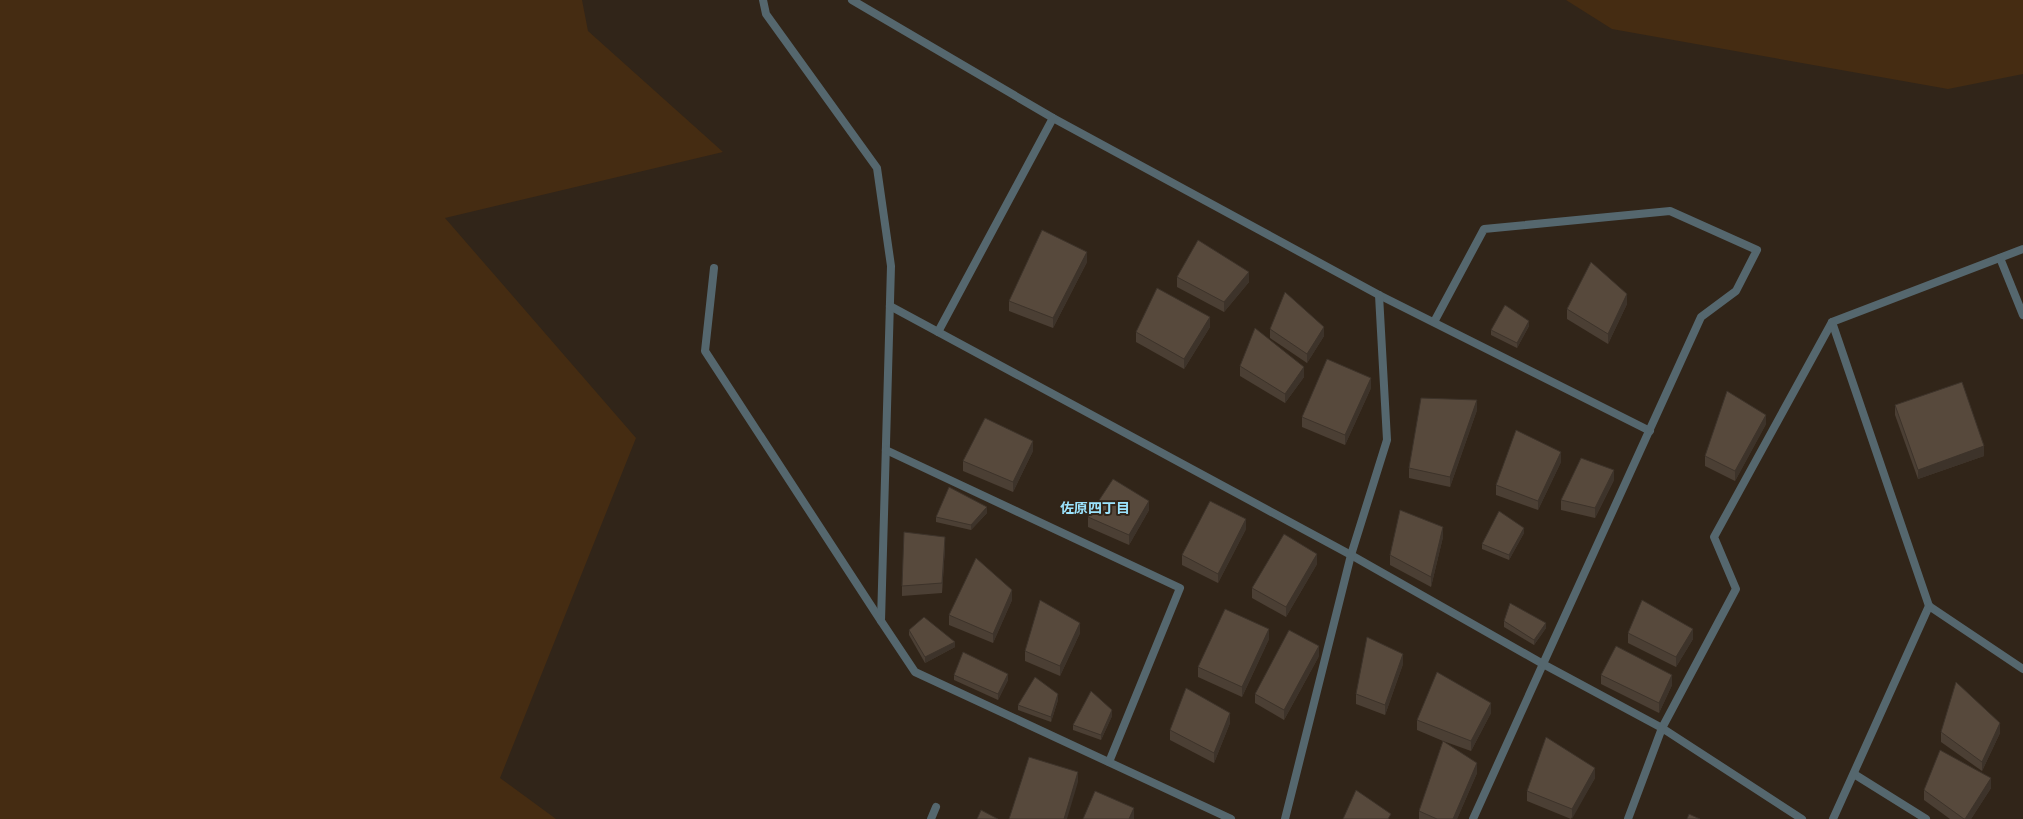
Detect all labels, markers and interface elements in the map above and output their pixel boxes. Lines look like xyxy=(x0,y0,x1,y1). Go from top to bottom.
district label: 佐原四丁目 xyxy=(1060,499,1130,517)

